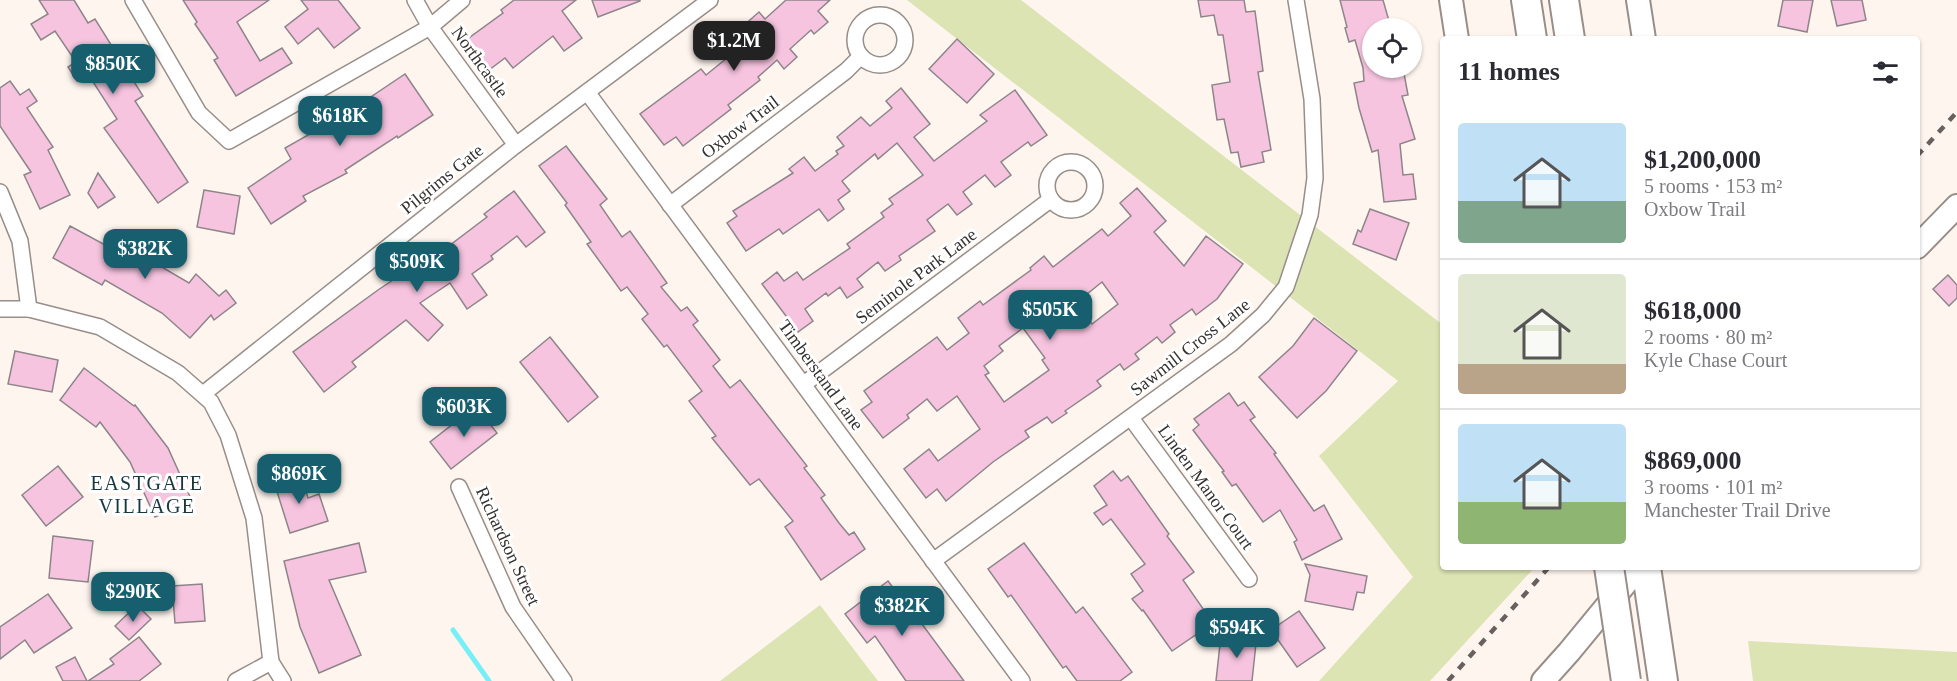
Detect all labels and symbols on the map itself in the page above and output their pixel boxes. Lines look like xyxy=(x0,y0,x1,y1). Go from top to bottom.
pin: $1.2M xyxy=(692,21,776,72)
street label: Northcastle xyxy=(448,23,512,101)
pin: $850K xyxy=(71,44,155,95)
street label: Oxbow Trail xyxy=(697,91,783,163)
pin: $618K xyxy=(298,96,382,147)
street label: Pilgrims Gate xyxy=(397,140,487,218)
street label: Seminole Park Lane xyxy=(852,224,980,328)
pin: $382K xyxy=(103,229,187,280)
pin: $509K xyxy=(375,242,459,293)
pin: $505K xyxy=(1008,290,1092,341)
street label: Sawmill Cross Lane xyxy=(1126,294,1254,400)
street label: Timberstand Lane xyxy=(774,316,868,434)
pin: $603K xyxy=(422,387,506,438)
street label: Linden Manor Court xyxy=(1154,421,1258,553)
pin: $869K xyxy=(257,454,341,505)
district label: EASTGATE VILLAGE xyxy=(90,472,204,517)
street label: Richardson Street xyxy=(472,484,544,608)
pin: $290K xyxy=(91,572,175,623)
pin: $382K xyxy=(860,586,944,637)
pin: $594K xyxy=(1195,608,1279,659)

